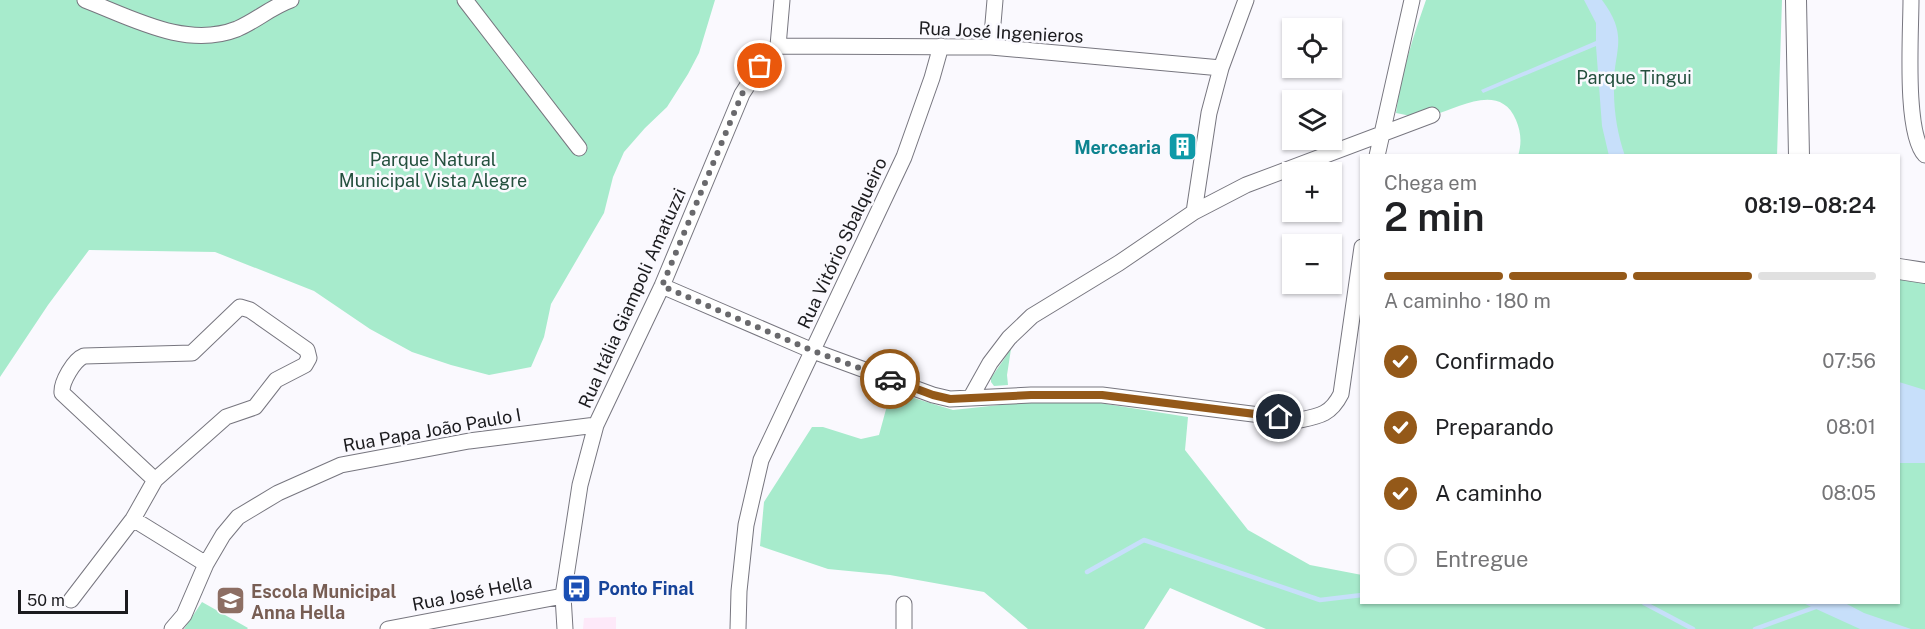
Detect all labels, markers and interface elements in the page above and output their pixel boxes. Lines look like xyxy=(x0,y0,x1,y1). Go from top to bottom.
street label: Rua José Ingenieros xyxy=(918,17,1084,47)
map controls xyxy=(1282,18,1342,294)
button: locate xyxy=(1282,18,1342,78)
pin xyxy=(734,40,785,91)
icon: bag xyxy=(743,49,776,82)
park label: Parque Tingui xyxy=(1576,67,1692,88)
button: layers xyxy=(1282,90,1342,150)
building icon: Mercearia xyxy=(1166,131,1198,163)
place label: Mercearia xyxy=(1074,137,1161,158)
park label: Parque Natural Municipal Vista Alegre xyxy=(339,149,527,191)
street label: Rua Vitório Sbalqueiro xyxy=(793,154,891,332)
button: + xyxy=(1282,162,1342,222)
text: Chega em xyxy=(1384,171,1477,195)
street label: Rua Itália Giampoli Amatuzzi xyxy=(574,185,690,411)
text: 08:19–08:24 xyxy=(1744,192,1876,218)
text: 2 min xyxy=(1384,194,1485,240)
button: − xyxy=(1282,234,1342,294)
text: A caminho · 180 m xyxy=(1384,289,1551,313)
icon: check xyxy=(1384,345,1417,378)
text: Confirmado xyxy=(1435,348,1554,374)
courier xyxy=(860,349,920,409)
text: 07:56 xyxy=(1822,349,1876,373)
icon: car xyxy=(874,363,907,396)
pin xyxy=(1253,391,1304,442)
icon: home xyxy=(1262,400,1295,433)
street label: Rua Papa João Paulo I xyxy=(341,404,523,456)
icon: check xyxy=(1384,411,1417,444)
text: Preparando xyxy=(1435,414,1554,440)
text: 08:01 xyxy=(1826,415,1876,439)
icon: check xyxy=(1384,477,1417,510)
text: A caminho xyxy=(1435,480,1542,506)
text: 08:05 xyxy=(1821,481,1876,505)
text: Entregue xyxy=(1435,546,1529,572)
street label: Rua José Hella xyxy=(410,571,534,615)
bus stop icon: Ponto Final xyxy=(561,572,593,604)
place label: Ponto Final xyxy=(598,578,694,599)
place label: Escola Municipal Anna Hella xyxy=(251,581,397,623)
school or university icon: Escola Municipal Anna Hella xyxy=(214,585,246,617)
scale bar xyxy=(18,587,128,614)
text: 50 m xyxy=(27,591,65,610)

